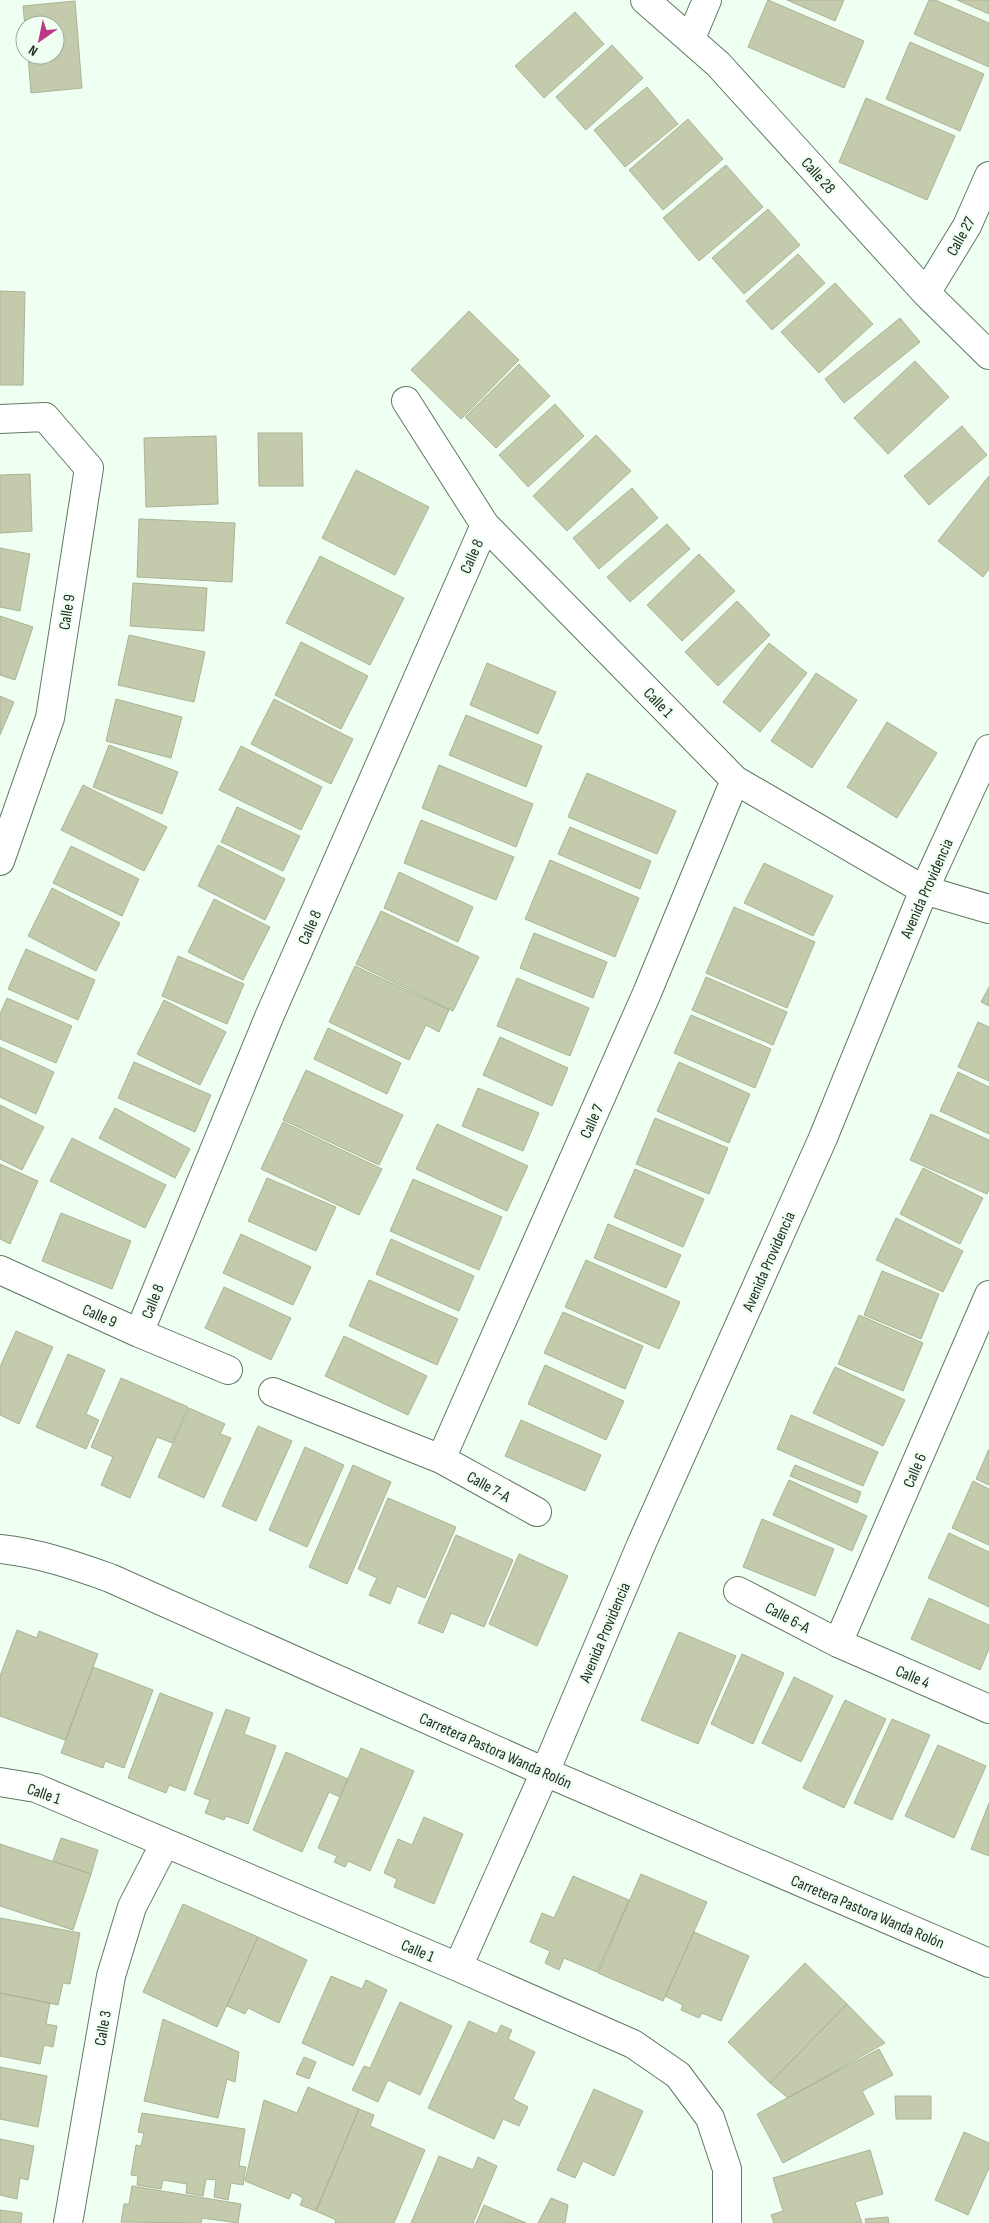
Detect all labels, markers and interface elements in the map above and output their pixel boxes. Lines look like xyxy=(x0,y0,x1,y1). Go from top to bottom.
north arrow xyxy=(15,15,65,65)
text: N xyxy=(25,41,41,60)
street label: Calle 28 xyxy=(797,154,839,198)
street label: Calle 27 xyxy=(943,213,980,260)
street label: Calle 8 xyxy=(456,536,488,577)
street label: Calle 9 xyxy=(55,593,80,631)
street label: Calle 1 xyxy=(639,684,677,722)
street label: Avenida Providencia xyxy=(897,836,958,942)
street label: Calle 8 xyxy=(294,907,326,948)
street label: Calle 7 xyxy=(577,1101,608,1141)
street label: Avenida Providencia xyxy=(739,1209,800,1315)
street label: Calle 8 xyxy=(138,1282,169,1322)
street label: Calle 9 xyxy=(79,1300,120,1332)
street label: Calle 6 xyxy=(900,1450,931,1491)
street label: Calle 7-A xyxy=(463,1468,513,1507)
street label: Avenida Providencia xyxy=(575,1580,635,1686)
street label: Calle 6-A xyxy=(762,1599,813,1638)
street label: Calle 4 xyxy=(892,1662,933,1693)
street label: Carretera Pastora Wanda Rolón xyxy=(416,1709,575,1794)
street label: Calle 1 xyxy=(24,1780,63,1809)
street label: Carretera Pastora Wanda Rolón xyxy=(788,1871,947,1953)
street label: Calle 1 xyxy=(398,1936,437,1967)
street label: Calle 3 xyxy=(91,2009,116,2047)

